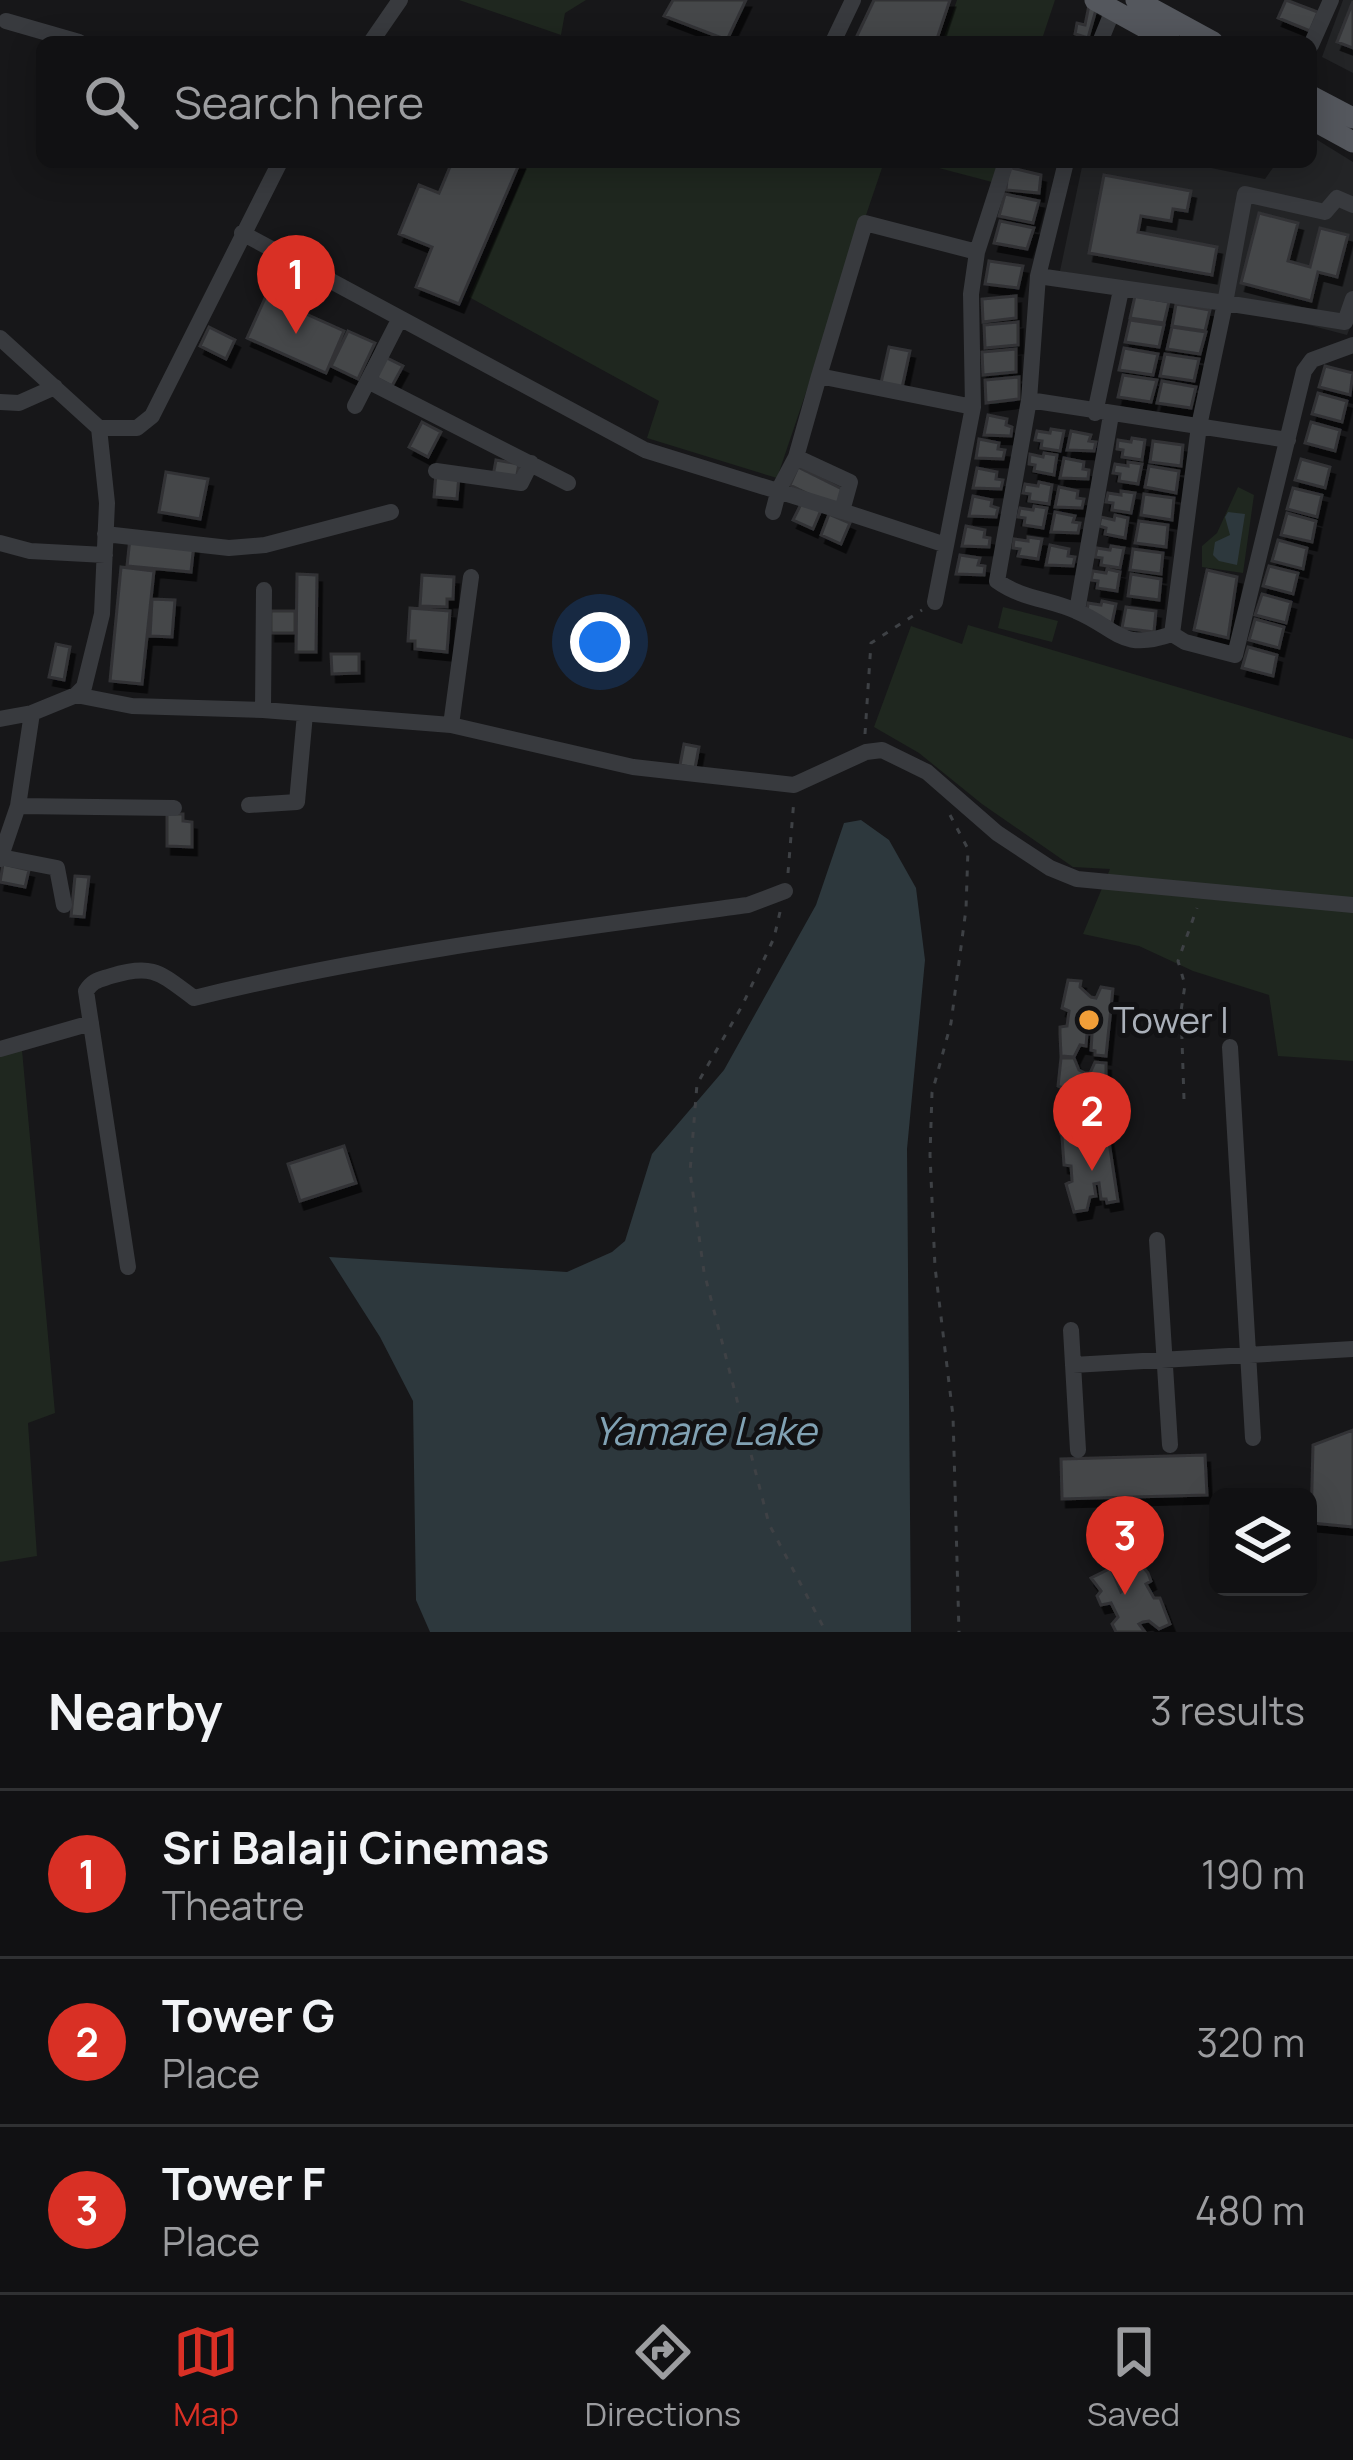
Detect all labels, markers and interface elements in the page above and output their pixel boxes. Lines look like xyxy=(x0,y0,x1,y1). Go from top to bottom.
search box xyxy=(36,36,1317,168)
icon: search xyxy=(78,69,144,135)
text: Search here xyxy=(174,71,424,133)
pin: 1 xyxy=(257,235,335,334)
your location xyxy=(570,612,630,672)
place label: Tower I xyxy=(1113,995,1229,1044)
marker: Tower I xyxy=(1076,1007,1102,1033)
pin: 2 xyxy=(1053,1072,1131,1171)
water label: Yamare Lake xyxy=(594,1403,818,1457)
map controls xyxy=(1209,1488,1317,1596)
button: layers xyxy=(1209,1488,1317,1596)
pin: 3 xyxy=(1086,1496,1164,1595)
text: Nearby xyxy=(48,1676,223,1745)
text: 3 results xyxy=(1150,1683,1305,1737)
text: Sri Balaji Cinemas xyxy=(162,1816,549,1878)
text: 1 xyxy=(78,1847,96,1901)
text: 190 m xyxy=(1201,1847,1305,1901)
text: Theatre xyxy=(162,1878,305,1932)
text: Tower G xyxy=(162,1984,335,2046)
text: 2 xyxy=(75,2015,99,2069)
text: 320 m xyxy=(1197,2015,1305,2069)
text: Place xyxy=(162,2046,260,2100)
text: Tower F xyxy=(162,2152,325,2214)
text: 3 xyxy=(76,2183,98,2237)
text: 480 m xyxy=(1195,2183,1305,2237)
text: Place xyxy=(162,2214,260,2268)
tab: Map xyxy=(173,2319,239,2436)
tab: Directions xyxy=(585,2319,741,2436)
tab: Saved xyxy=(1087,2319,1180,2436)

